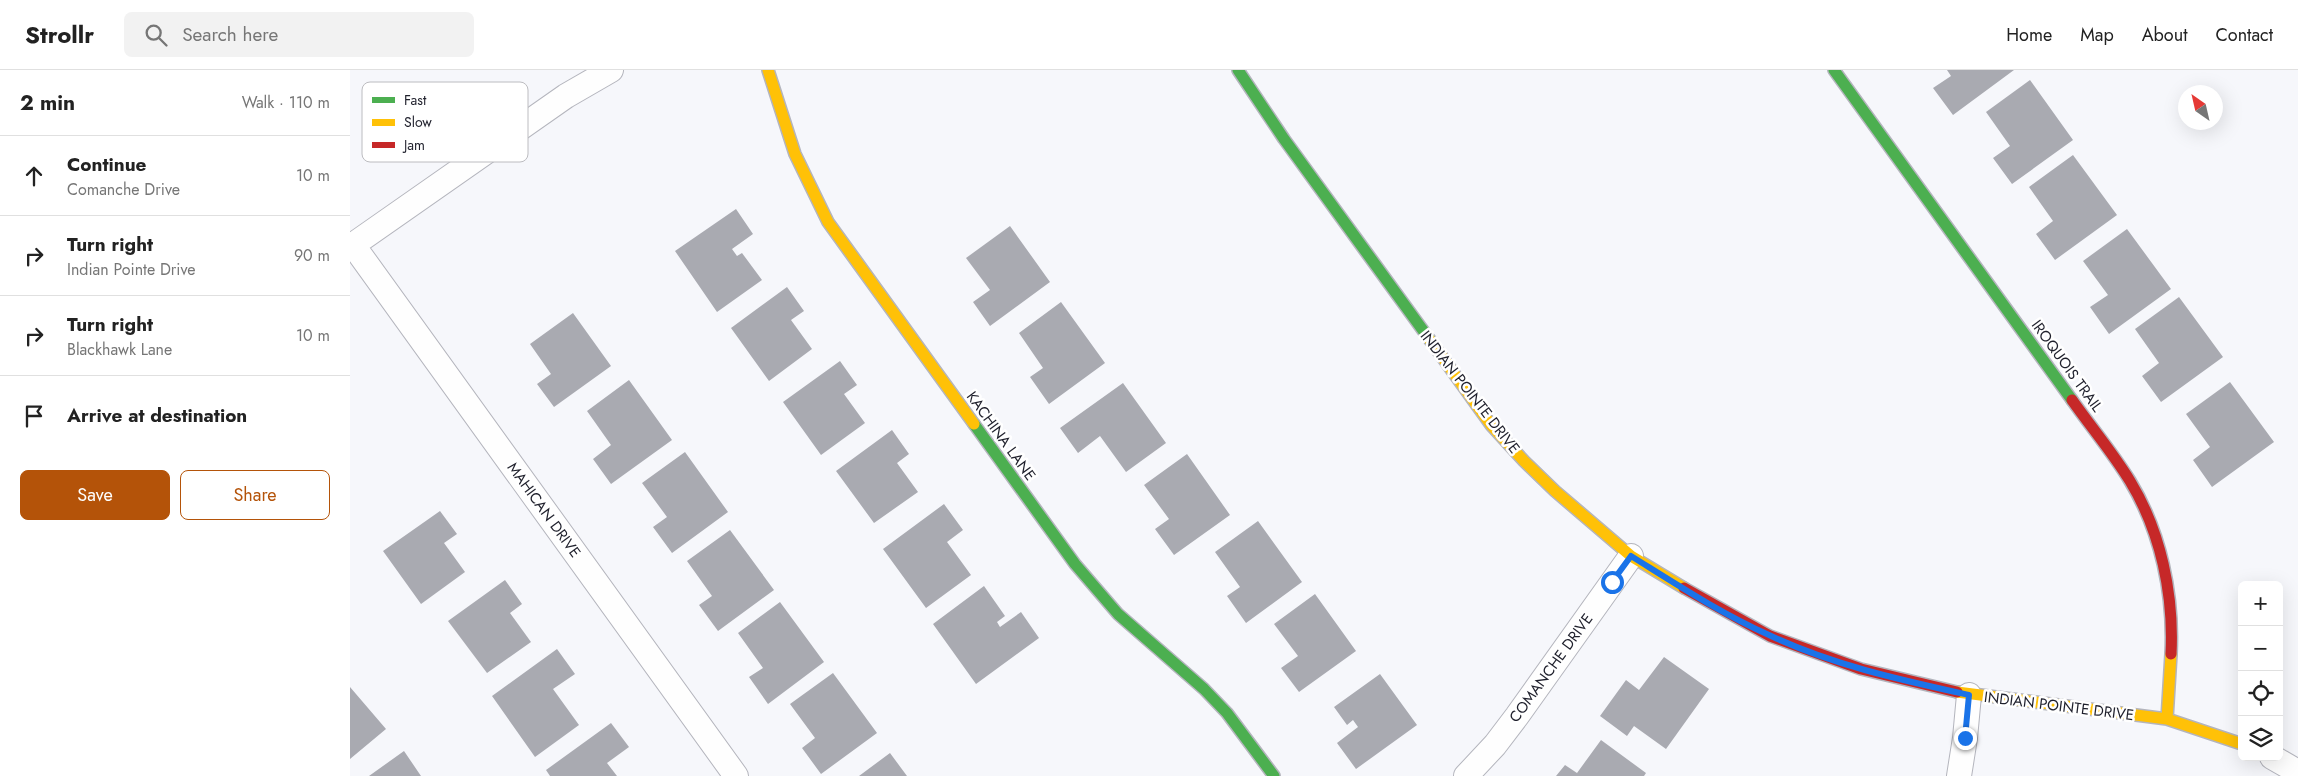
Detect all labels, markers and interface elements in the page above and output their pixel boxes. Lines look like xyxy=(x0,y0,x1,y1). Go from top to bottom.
search box xyxy=(124,12,474,57)
text: Strollr xyxy=(25,17,94,52)
icon: search xyxy=(142,21,170,49)
text: Search here xyxy=(182,21,278,48)
text: Home xyxy=(2006,22,2052,48)
text: Map xyxy=(2080,22,2114,48)
text: About xyxy=(2142,22,2187,48)
text: Contact xyxy=(2215,22,2273,48)
legend xyxy=(362,82,528,162)
north arrow xyxy=(2178,85,2223,130)
text: 2 min xyxy=(20,88,75,118)
text: Fast xyxy=(404,90,427,110)
text: Walk · 110 m xyxy=(242,91,330,114)
text: Slow xyxy=(404,112,432,132)
text: Jam xyxy=(402,135,425,155)
text: Continue xyxy=(67,151,146,178)
icon: ahead xyxy=(20,162,48,190)
text: 10 m xyxy=(296,164,330,187)
text: Comanche Drive xyxy=(67,178,180,201)
text: Turn right xyxy=(67,231,153,258)
icon: right xyxy=(20,242,48,270)
text: 90 m xyxy=(294,244,330,267)
text: Indian Pointe Drive xyxy=(67,258,196,281)
text: Turn right xyxy=(67,311,153,338)
street label: IROQUOIS TRAIL xyxy=(2026,315,2108,417)
icon: right xyxy=(20,322,48,350)
text: 10 m xyxy=(296,324,330,347)
street label: INDIAN POINTE DRIVE xyxy=(1415,326,1525,458)
text: Blackhawk Lane xyxy=(67,338,172,361)
street label: KACHINA LANE xyxy=(961,387,1041,485)
icon: arrive xyxy=(20,402,48,430)
text: Arrive at destination xyxy=(67,402,247,429)
street label: MAHICAN DRIVE xyxy=(502,458,586,562)
button: Save xyxy=(20,470,170,520)
button: Share xyxy=(180,470,330,520)
route start xyxy=(1601,571,1624,594)
map controls xyxy=(2238,581,2283,761)
button: + xyxy=(2238,581,2283,626)
street label: COMANCHE DRIVE xyxy=(1504,609,1598,727)
button: − xyxy=(2238,626,2283,671)
button: locate xyxy=(2238,671,2283,716)
street label: INDIAN POINTE DRIVE xyxy=(1983,686,2135,726)
button: layers xyxy=(2238,716,2283,761)
route end xyxy=(1954,727,1977,750)

